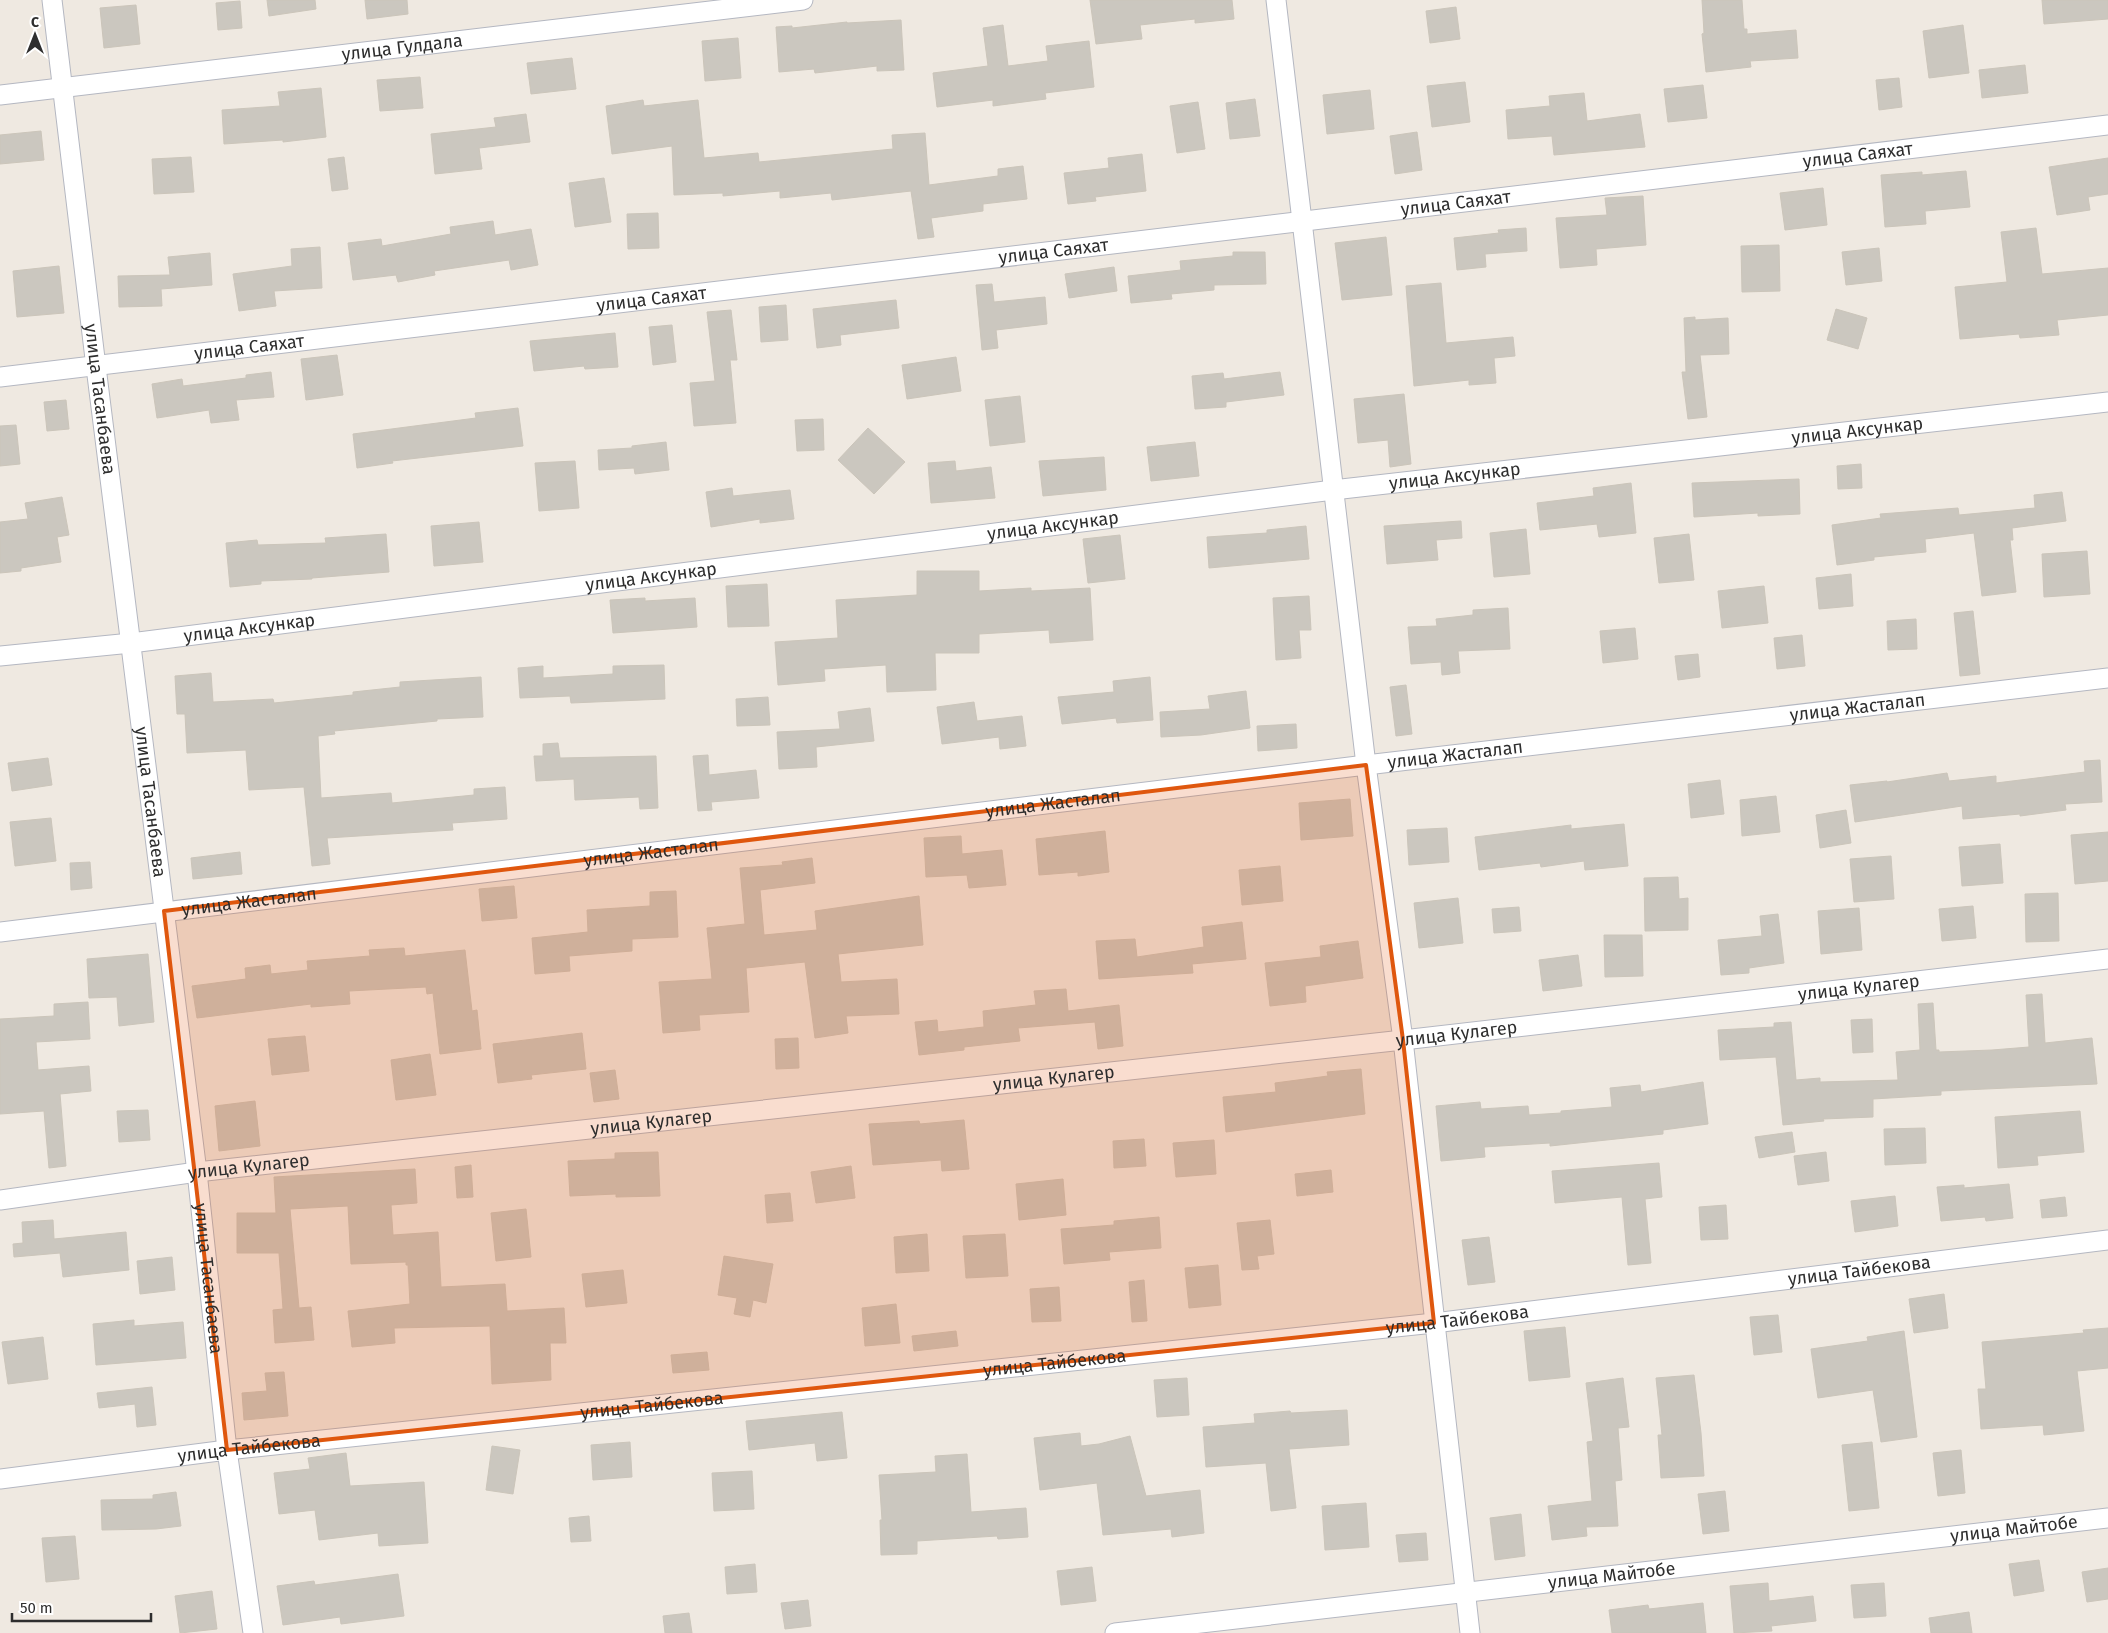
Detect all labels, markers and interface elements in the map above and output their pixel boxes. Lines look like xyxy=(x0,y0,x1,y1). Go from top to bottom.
north arrow xyxy=(10,10,60,60)
text: С xyxy=(31,14,39,31)
street label: улица Гулдала xyxy=(340,29,464,65)
street label: улица Саяхат xyxy=(1802,137,1915,172)
street label: улица Саяхат xyxy=(1399,185,1513,220)
street label: улица Саяхат xyxy=(997,233,1111,269)
street label: улица Саяхат xyxy=(595,282,708,317)
street label: улица Тасанбаева xyxy=(80,323,120,476)
street label: улица Саяхат xyxy=(193,330,306,365)
street label: улица Аксункар xyxy=(1790,412,1924,449)
street label: улица Аксункар xyxy=(1388,458,1522,495)
street label: улица Аксункар xyxy=(986,506,1120,545)
street label: улица Аксункар xyxy=(584,558,718,596)
street label: улица Аксункар xyxy=(182,609,316,647)
street label: улица Жасталап xyxy=(1789,689,1926,726)
street label: улица Тасанбаева xyxy=(130,725,171,879)
street label: улица Жасталап xyxy=(1386,736,1524,773)
street label: улица Жасталап xyxy=(984,784,1122,822)
street label: улица Жасталап xyxy=(582,833,720,872)
street label: улица Жасталап xyxy=(180,882,318,921)
street label: улица Кулагер xyxy=(1797,970,1921,1006)
street label: улица Кулагер xyxy=(1395,1016,1518,1052)
street label: улица Кулагер xyxy=(992,1061,1116,1096)
street label: улица Кулагер xyxy=(589,1105,713,1140)
street label: улица Кулагер xyxy=(187,1149,311,1184)
street label: улица Тасанбаева xyxy=(189,1202,228,1355)
street label: улица Тайбекова xyxy=(1787,1251,1932,1290)
street label: улица Тайбекова xyxy=(1385,1300,1530,1339)
street label: улица Тайбекова xyxy=(982,1344,1127,1381)
street label: улица Тайбекова xyxy=(579,1387,724,1424)
street label: улица Тайбекова xyxy=(176,1429,322,1467)
street label: улица Майтобе xyxy=(1949,1511,2079,1547)
street label: улица Майтобе xyxy=(1547,1557,1677,1594)
scale bar xyxy=(12,1590,151,1622)
text: 50 m xyxy=(20,1599,53,1617)

